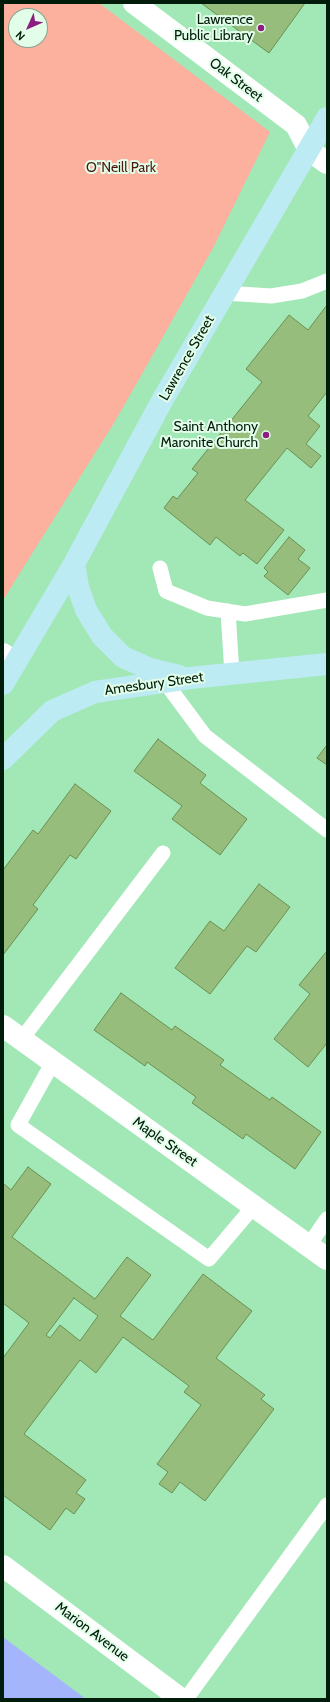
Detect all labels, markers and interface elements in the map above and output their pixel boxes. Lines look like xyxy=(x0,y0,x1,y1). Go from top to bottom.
north arrow xyxy=(8,8,48,48)
place label: Lawrence Public Library xyxy=(174,12,253,44)
marker: Lawrence Public Library xyxy=(256,23,266,33)
text: N xyxy=(13,28,28,43)
street label: Oak Street xyxy=(206,54,266,106)
park label: O"Neill Park xyxy=(86,160,156,176)
street label: Lawrence Street xyxy=(156,312,218,404)
place label: Saint Anthony Maronite Church xyxy=(161,419,258,452)
marker: Saint Anthony Maronite Church xyxy=(261,430,271,440)
street label: Amesbury Street xyxy=(104,669,204,699)
street label: Maple Street xyxy=(129,1114,201,1170)
street label: Marion Avenue xyxy=(52,1599,132,1665)

